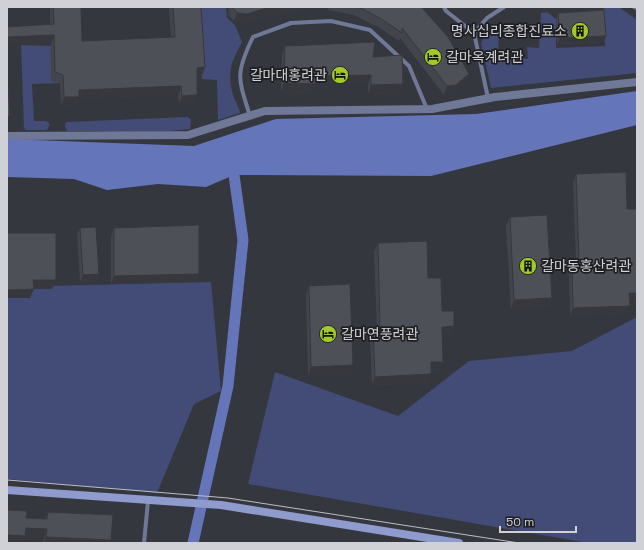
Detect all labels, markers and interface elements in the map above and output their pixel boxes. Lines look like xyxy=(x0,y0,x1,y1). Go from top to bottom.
building icon: 명사십리종합진료소 xyxy=(570,21,590,41)
place label: 명사십리종합진료소 xyxy=(451,22,567,40)
hotel icon: 갈마옥계려관 xyxy=(423,47,443,67)
place label: 갈마옥계려관 xyxy=(446,48,523,66)
hotel icon: 갈마대홍려관 xyxy=(330,65,350,85)
place label: 갈마대홍려관 xyxy=(250,66,327,84)
building icon: 갈마동홍산려관 xyxy=(518,256,538,276)
place label: 갈마동홍산려관 xyxy=(541,257,631,275)
hotel icon: 갈마연풍려관 xyxy=(318,324,338,344)
place label: 갈마연풍려관 xyxy=(341,325,418,343)
scale bar xyxy=(500,508,576,534)
text: 50 m xyxy=(506,514,534,530)

